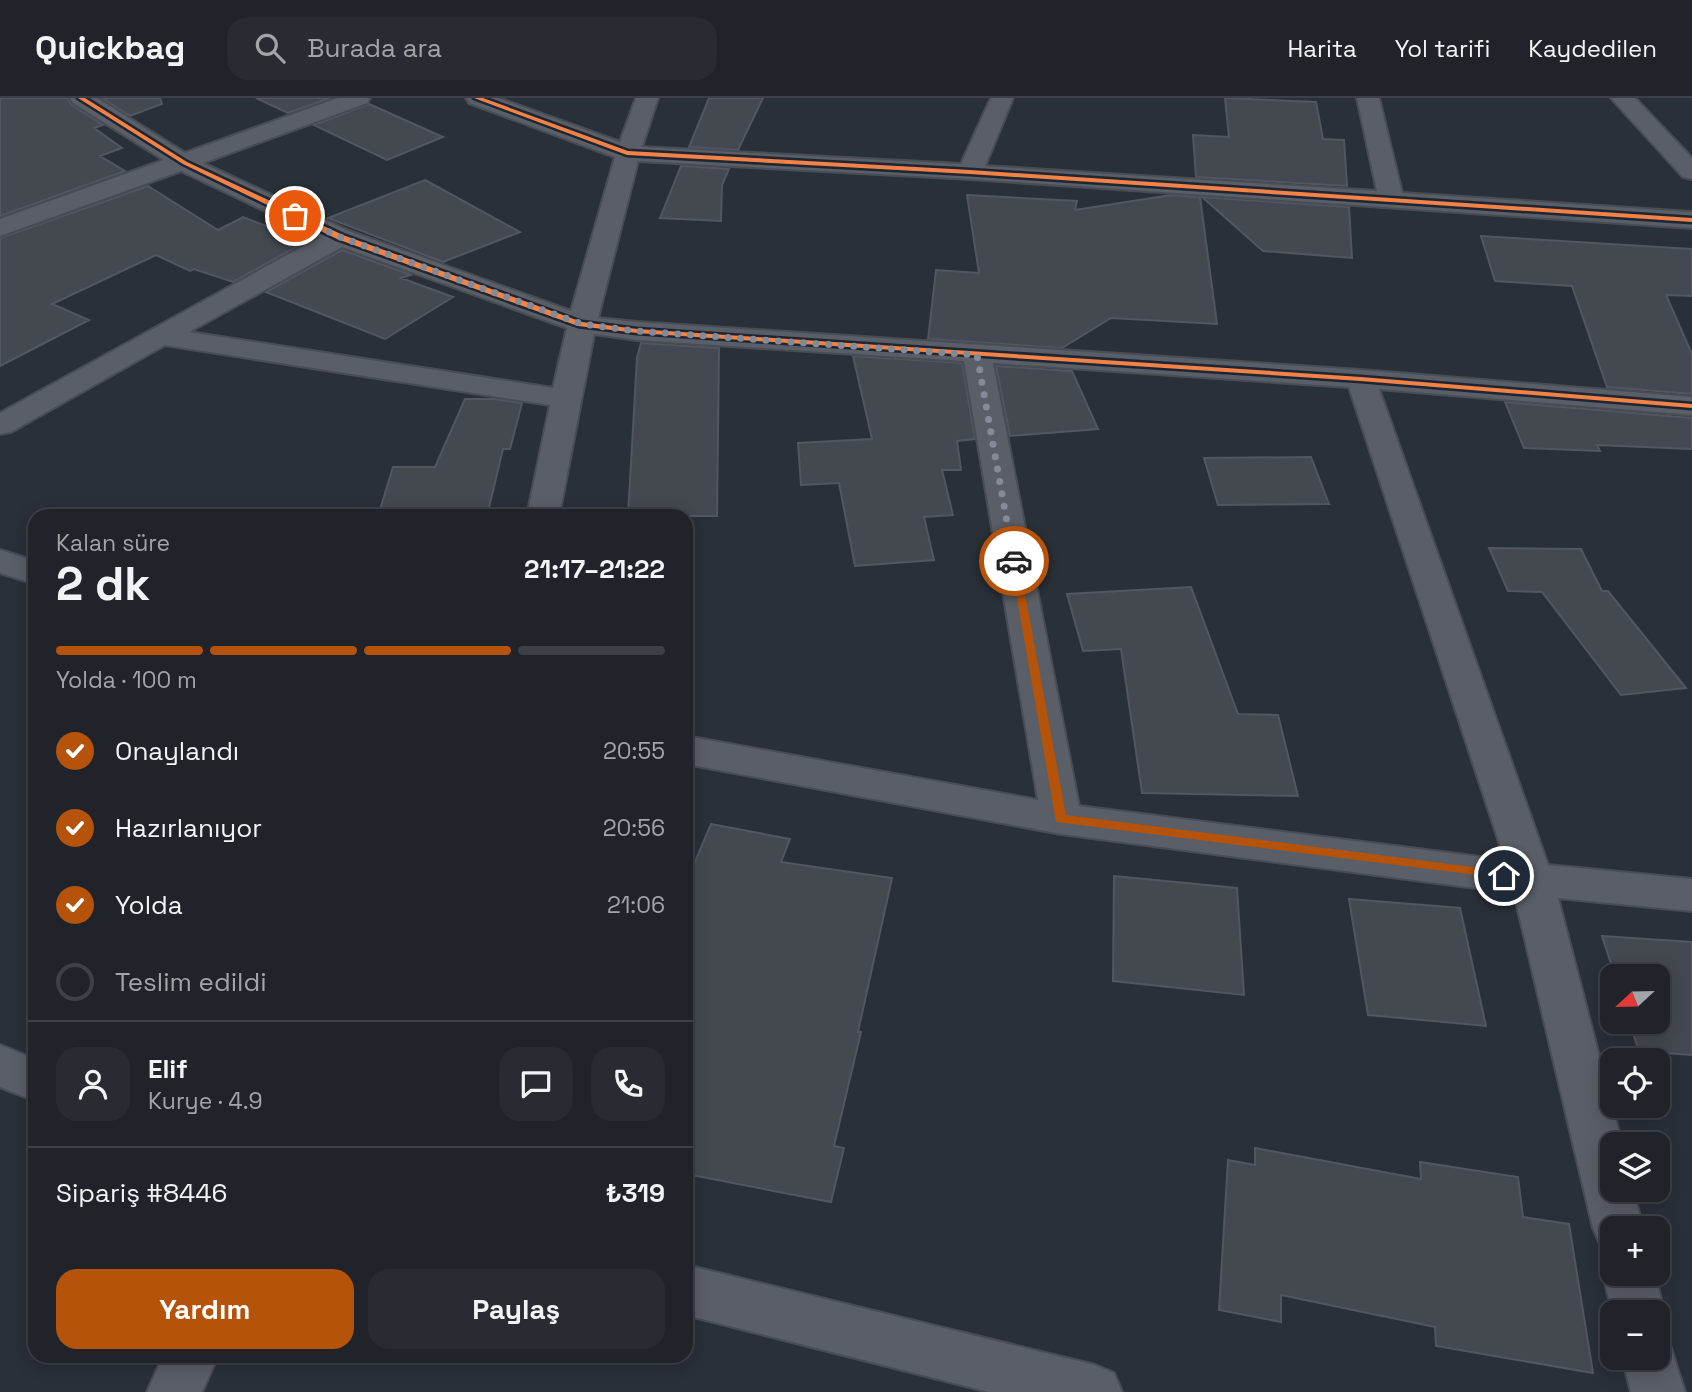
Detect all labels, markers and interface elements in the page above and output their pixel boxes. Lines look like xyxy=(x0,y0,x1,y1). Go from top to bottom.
search box xyxy=(227,17,717,80)
text: Quickbag xyxy=(35,27,185,69)
icon: search xyxy=(251,29,289,67)
text: Burada ara xyxy=(307,31,442,65)
text: Harita xyxy=(1287,33,1357,64)
text: Yol tarifi xyxy=(1395,33,1490,64)
text: Kaydedilen xyxy=(1528,33,1657,64)
pin xyxy=(265,186,325,246)
icon: bag xyxy=(276,197,314,235)
courier xyxy=(979,526,1049,596)
text: Kalan süre xyxy=(56,528,170,558)
icon: car xyxy=(995,542,1033,580)
text: 21:17–21:22 xyxy=(524,552,665,586)
text: 2 dk xyxy=(56,555,150,613)
text: Yolda · 100 m xyxy=(56,665,197,695)
icon: check xyxy=(56,732,94,770)
text: Onaylandı xyxy=(115,734,239,768)
text: 20:55 xyxy=(603,736,665,766)
icon: check xyxy=(56,809,94,847)
text: Hazırlanıyor xyxy=(115,811,262,845)
text: 20:56 xyxy=(603,813,665,843)
pin xyxy=(1474,846,1534,906)
icon: home xyxy=(1485,857,1523,895)
icon: check xyxy=(56,886,94,924)
text: Yolda xyxy=(115,888,183,922)
text: 21:06 xyxy=(607,890,665,920)
north arrow xyxy=(1600,964,1670,1034)
map controls xyxy=(1600,964,1670,1370)
text: Teslim edildi xyxy=(115,965,267,999)
button: person xyxy=(56,1047,130,1121)
button: chat xyxy=(499,1047,573,1121)
button: phone xyxy=(591,1047,665,1121)
button: locate xyxy=(1600,1048,1670,1118)
text: Elif xyxy=(148,1052,188,1086)
text: Kurye · 4.9 xyxy=(148,1086,263,1116)
button: layers xyxy=(1600,1132,1670,1202)
text: Sipariş #8446 xyxy=(56,1176,228,1210)
text: ₺319 xyxy=(606,1176,665,1210)
button: + xyxy=(1600,1216,1670,1286)
button: Yardım xyxy=(56,1269,354,1349)
button: Paylaş xyxy=(368,1269,665,1349)
button: − xyxy=(1600,1300,1670,1370)

